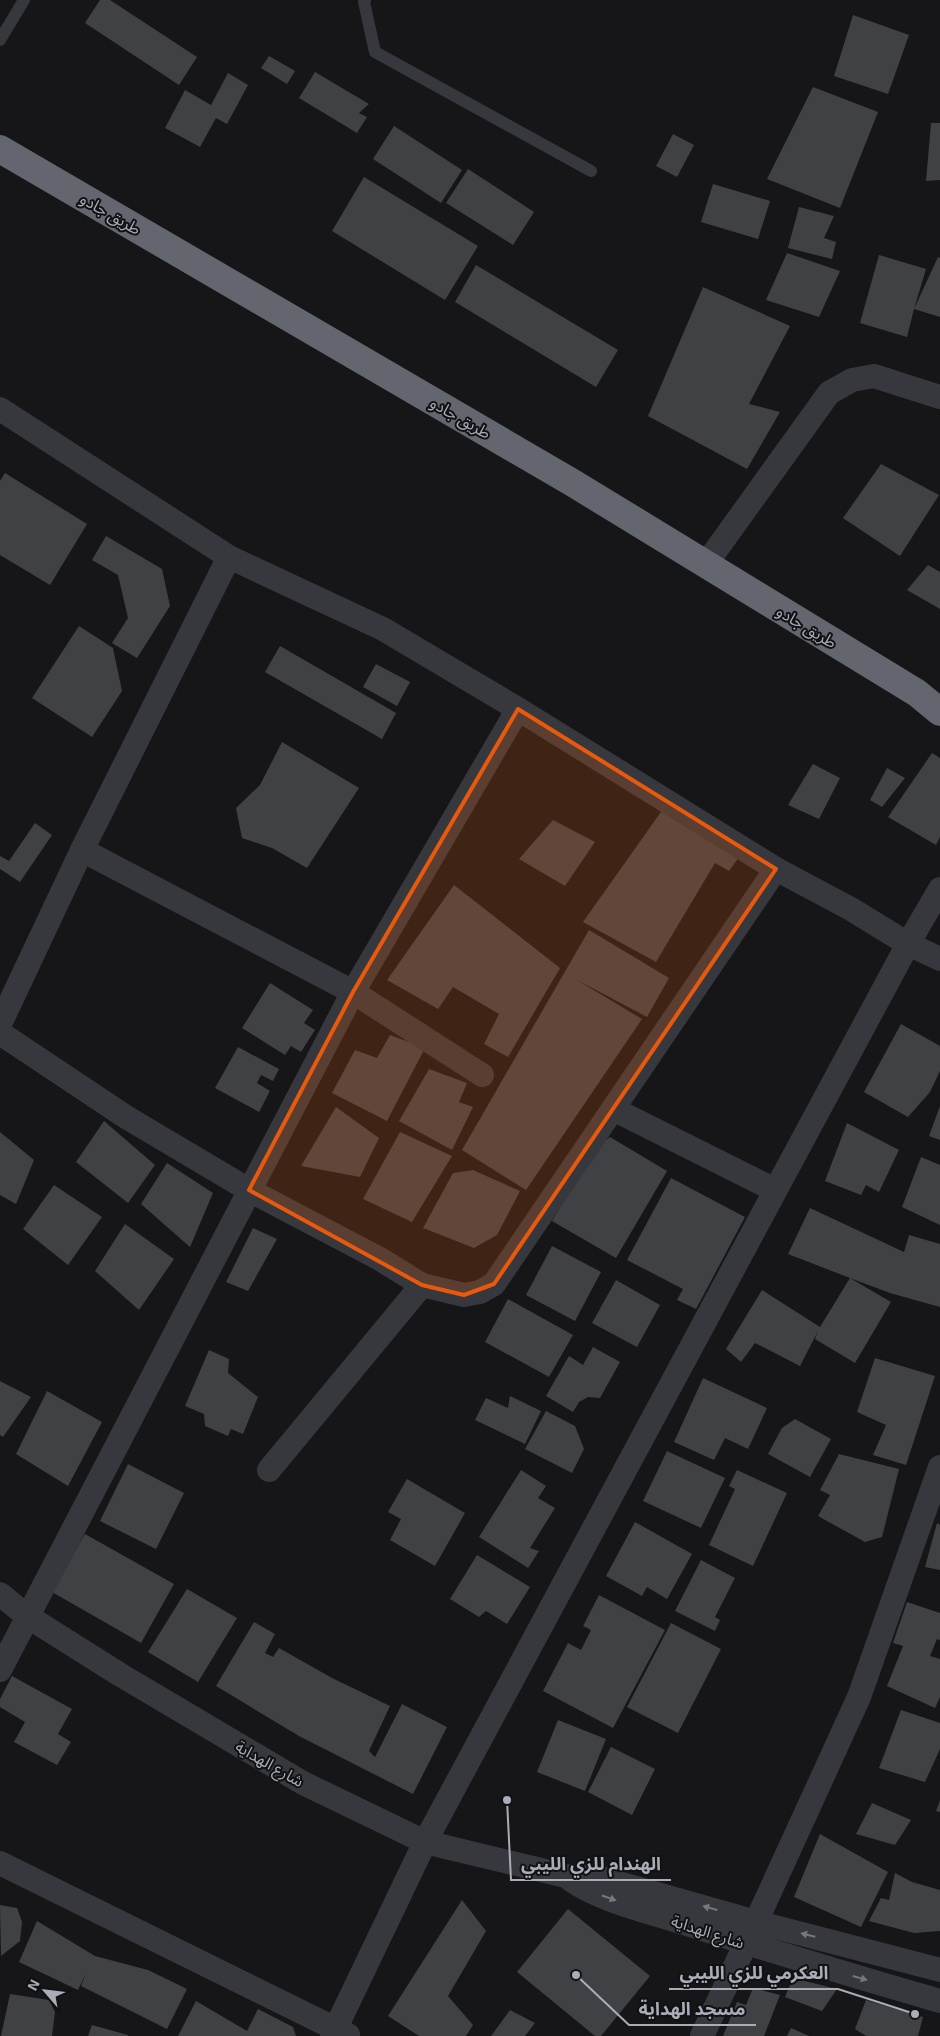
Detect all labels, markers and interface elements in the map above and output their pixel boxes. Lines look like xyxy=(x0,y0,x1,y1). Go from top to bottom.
street label: طريق جادو xyxy=(76,188,145,240)
street label: طريق جادو xyxy=(426,392,495,444)
street label: طريق جادو xyxy=(772,601,841,653)
street label: شارع الهداية xyxy=(230,1736,308,1794)
callout: الهندام للزي الليبي xyxy=(511,1847,671,1880)
text: الهندام للزي الليبي xyxy=(521,1852,661,1878)
one-way arrow xyxy=(602,1894,617,1902)
one-way arrow xyxy=(702,1904,717,1912)
street label: شارع الهداية xyxy=(668,1910,747,1956)
one-way arrow xyxy=(801,1931,816,1939)
callout: العكرمي للزي الليبي xyxy=(669,1956,838,1989)
text: العكرمي للزي الليبي xyxy=(680,1961,828,1987)
north arrow xyxy=(20,1966,70,2016)
one-way arrow xyxy=(852,1974,867,1982)
text: N xyxy=(23,1976,43,1993)
callout: مسجد الهداية xyxy=(629,1992,756,2025)
text: مسجد الهداية xyxy=(639,1997,745,2019)

